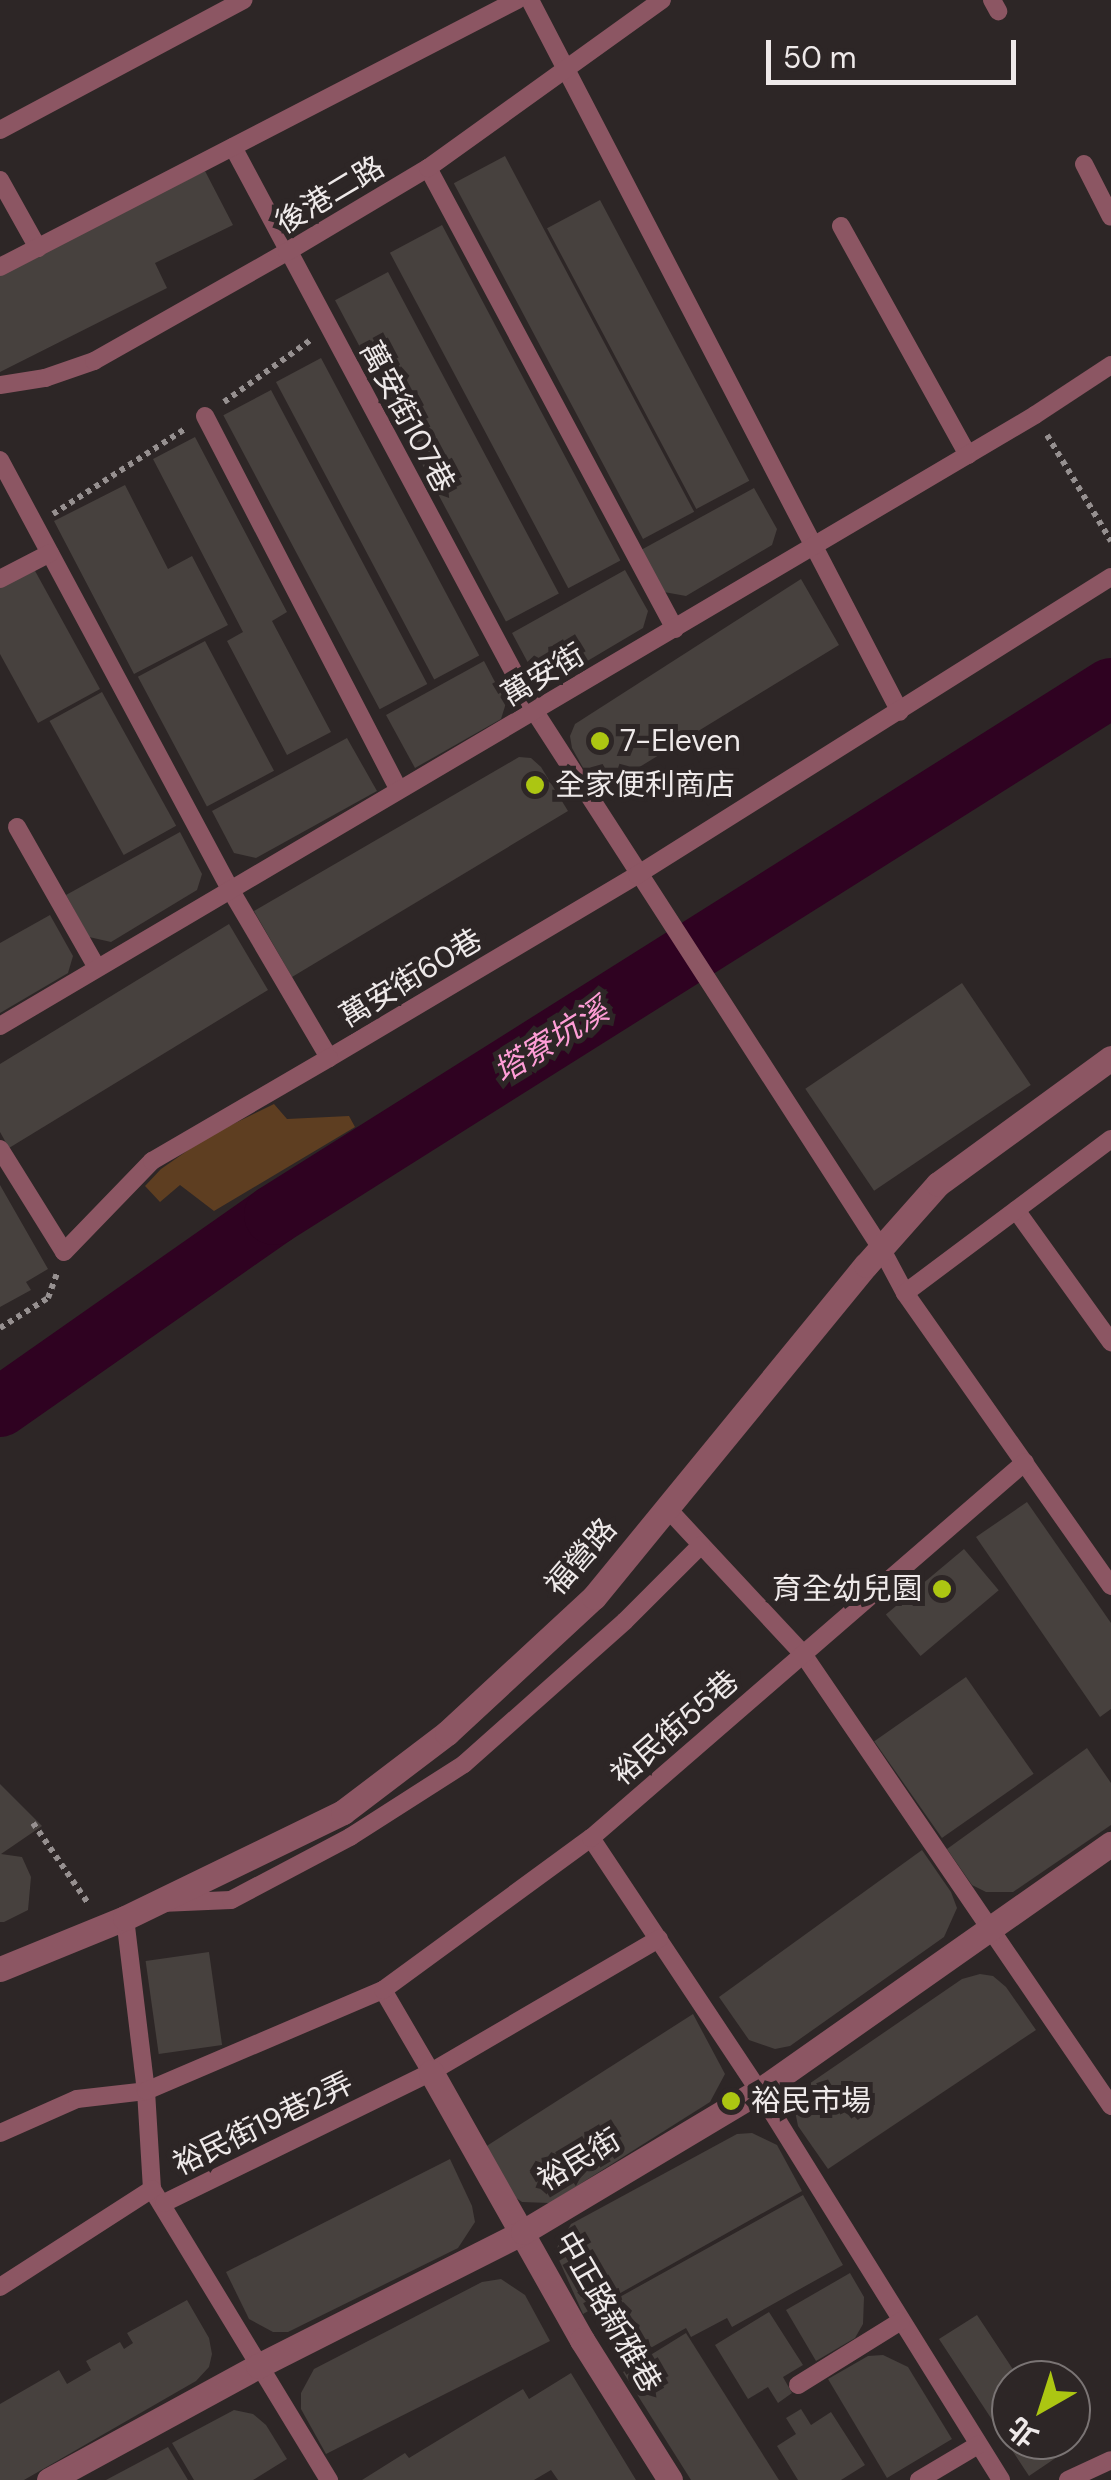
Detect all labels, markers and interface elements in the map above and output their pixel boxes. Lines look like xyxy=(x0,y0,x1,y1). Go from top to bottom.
scale bar xyxy=(771,20,1021,82)
text: 50 m xyxy=(783,38,857,77)
street label: 後港二路 xyxy=(269,149,391,241)
street label: 萬安街107巷 xyxy=(352,335,462,499)
street label: 萬安街 xyxy=(495,636,591,714)
place label: 7-Eleven xyxy=(620,723,741,759)
marker: 7-Eleven xyxy=(589,730,611,752)
place label: 全家便利商店 xyxy=(555,767,735,803)
marker: 全家便利商店 xyxy=(524,774,546,796)
street label: 萬安街60巷 xyxy=(333,922,489,1034)
water label: 塔寮坑溪 xyxy=(487,991,615,1091)
street label: 福營路 xyxy=(538,1511,624,1603)
place label: 育全幼兒園 xyxy=(772,1571,922,1607)
marker: 育全幼兒園 xyxy=(931,1578,953,1600)
street label: 裕民街55巷 xyxy=(604,1663,746,1793)
street label: 裕民街19巷2弄 xyxy=(167,2065,359,2183)
place label: 裕民市場 xyxy=(751,2083,871,2119)
marker: 裕民市場 xyxy=(720,2090,742,2112)
street label: 裕民街 xyxy=(531,2121,627,2199)
street label: 中正路新雅巷 xyxy=(547,2225,669,2399)
north arrow xyxy=(991,2360,1091,2460)
text: 北 xyxy=(1001,2409,1046,2455)

